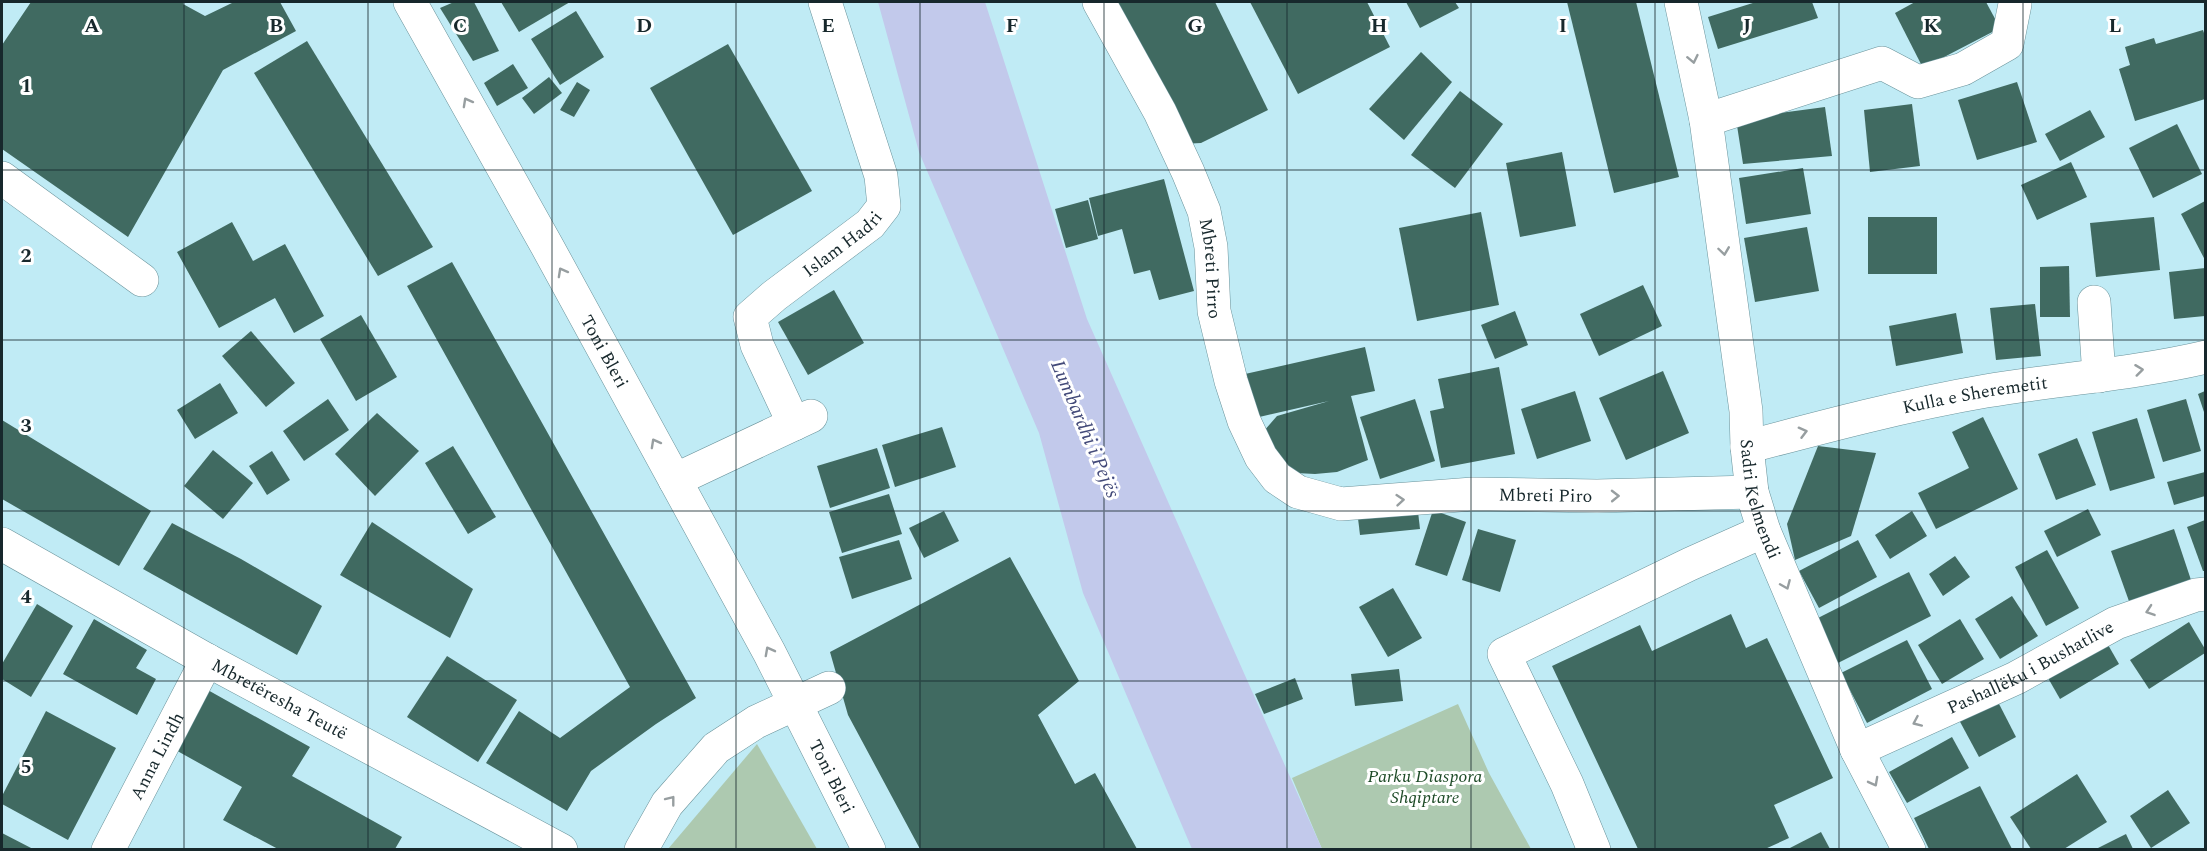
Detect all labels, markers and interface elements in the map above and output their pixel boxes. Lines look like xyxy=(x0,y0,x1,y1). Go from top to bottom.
text: A xyxy=(84,11,100,41)
text: B xyxy=(269,11,283,41)
text: C xyxy=(453,11,467,41)
text: D xyxy=(636,11,652,41)
text: E xyxy=(821,11,835,41)
text: F xyxy=(1006,11,1018,41)
text: G xyxy=(1187,11,1203,41)
text: H xyxy=(1371,11,1387,41)
text: I xyxy=(1559,11,1567,41)
text: J xyxy=(1743,11,1751,41)
text: K xyxy=(1923,11,1939,41)
text: L xyxy=(2109,11,2121,41)
one-way arrow xyxy=(1686,53,1699,63)
text: 1 xyxy=(20,71,32,101)
one-way arrow xyxy=(462,98,474,108)
street label: Islam Hadri xyxy=(797,205,889,284)
street label: Mbreti Pirro xyxy=(1192,216,1229,322)
text: 2 xyxy=(20,241,32,271)
one-way arrow xyxy=(1718,247,1730,256)
one-way arrow xyxy=(558,268,569,278)
street label: Toni Bleri xyxy=(574,310,636,393)
water label: Lumbardhi i Pejës xyxy=(1042,355,1128,503)
one-way arrow xyxy=(2135,365,2144,377)
street label: Kulla e Sheremetit xyxy=(1900,369,2049,421)
text: 3 xyxy=(20,411,32,441)
one-way arrow xyxy=(1798,427,1808,440)
one-way arrow xyxy=(651,439,662,450)
street label: Sadri Kelmendi xyxy=(1733,439,1788,563)
street label: Mbreti Piro xyxy=(1498,481,1593,509)
one-way arrow xyxy=(1611,489,1620,502)
one-way arrow xyxy=(1395,493,1404,506)
one-way arrow xyxy=(1779,579,1791,590)
text: 4 xyxy=(20,582,32,612)
one-way arrow xyxy=(2145,604,2156,617)
street label: Pashallëku i Bushatlive xyxy=(1942,613,2119,721)
one-way arrow xyxy=(764,647,776,658)
street label: Mbretëresha Teutë xyxy=(207,651,352,747)
street label: Anna Lindh xyxy=(123,707,191,805)
one-way arrow xyxy=(1913,715,1924,727)
street label: Toni Bleri xyxy=(802,735,862,818)
text: 5 xyxy=(20,752,32,782)
park label: Parku Diaspora Shqiptare xyxy=(1367,763,1483,811)
one-way arrow xyxy=(1867,776,1878,787)
one-way arrow xyxy=(664,796,675,807)

